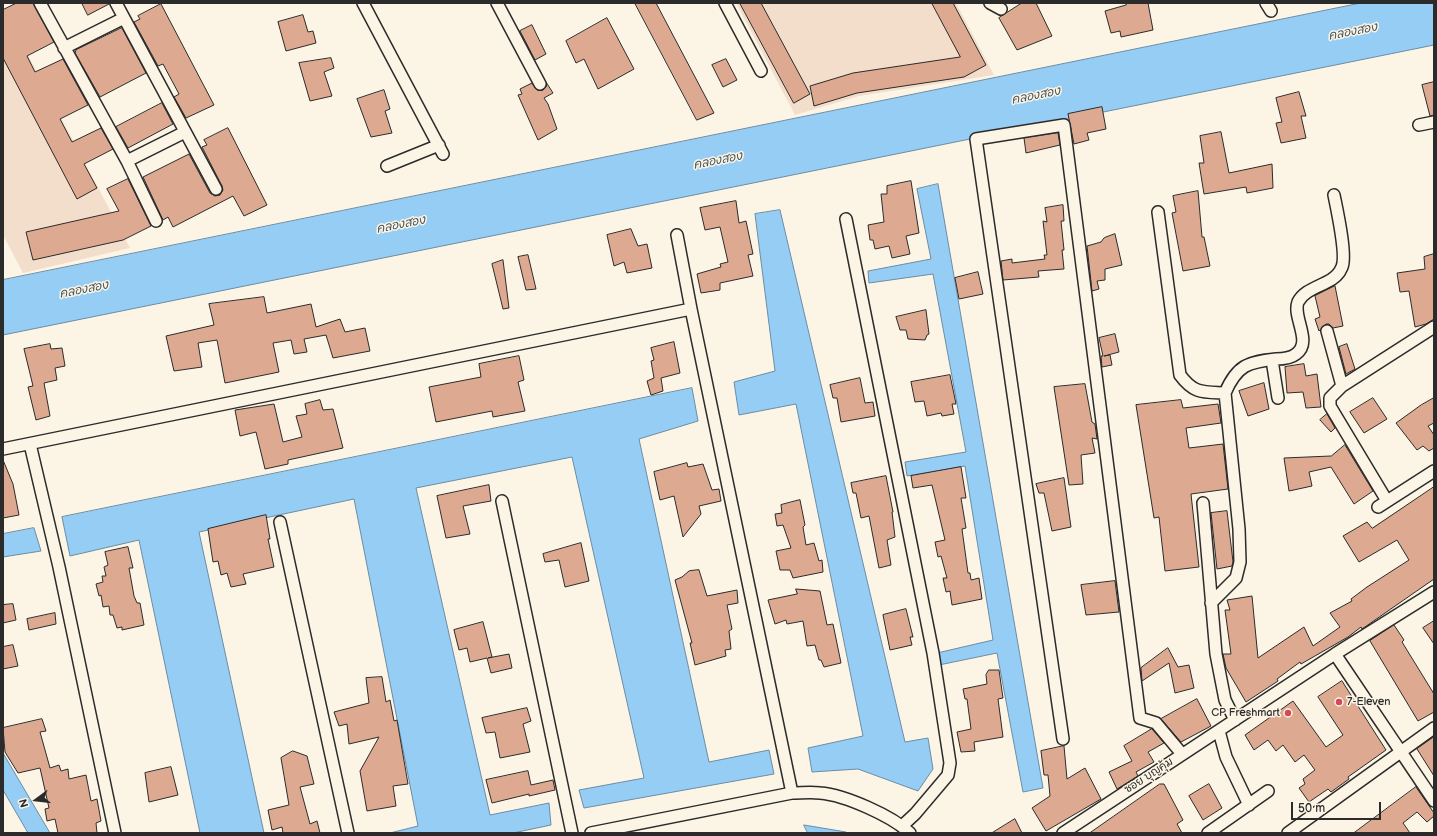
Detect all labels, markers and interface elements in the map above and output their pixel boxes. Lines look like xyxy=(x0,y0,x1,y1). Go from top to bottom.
water label: คลองสอง xyxy=(1327,20,1379,44)
water label: คลองสอง xyxy=(1010,84,1062,108)
water label: คลองสอง xyxy=(692,149,744,173)
water label: คลองสอง xyxy=(375,213,427,237)
water label: คลองสอง xyxy=(58,278,110,302)
place label: 7-Eleven xyxy=(1347,695,1390,709)
marker: 7-Eleven xyxy=(1334,697,1344,707)
place label: CP Freshmart xyxy=(1211,706,1280,720)
marker: CP Freshmart xyxy=(1283,708,1293,718)
street label: ซอย บุญคุ้ม xyxy=(1122,755,1176,797)
north arrow xyxy=(16,780,56,820)
scale bar xyxy=(1293,794,1383,820)
text: N xyxy=(17,798,31,809)
text: 50 m xyxy=(1298,801,1325,816)

